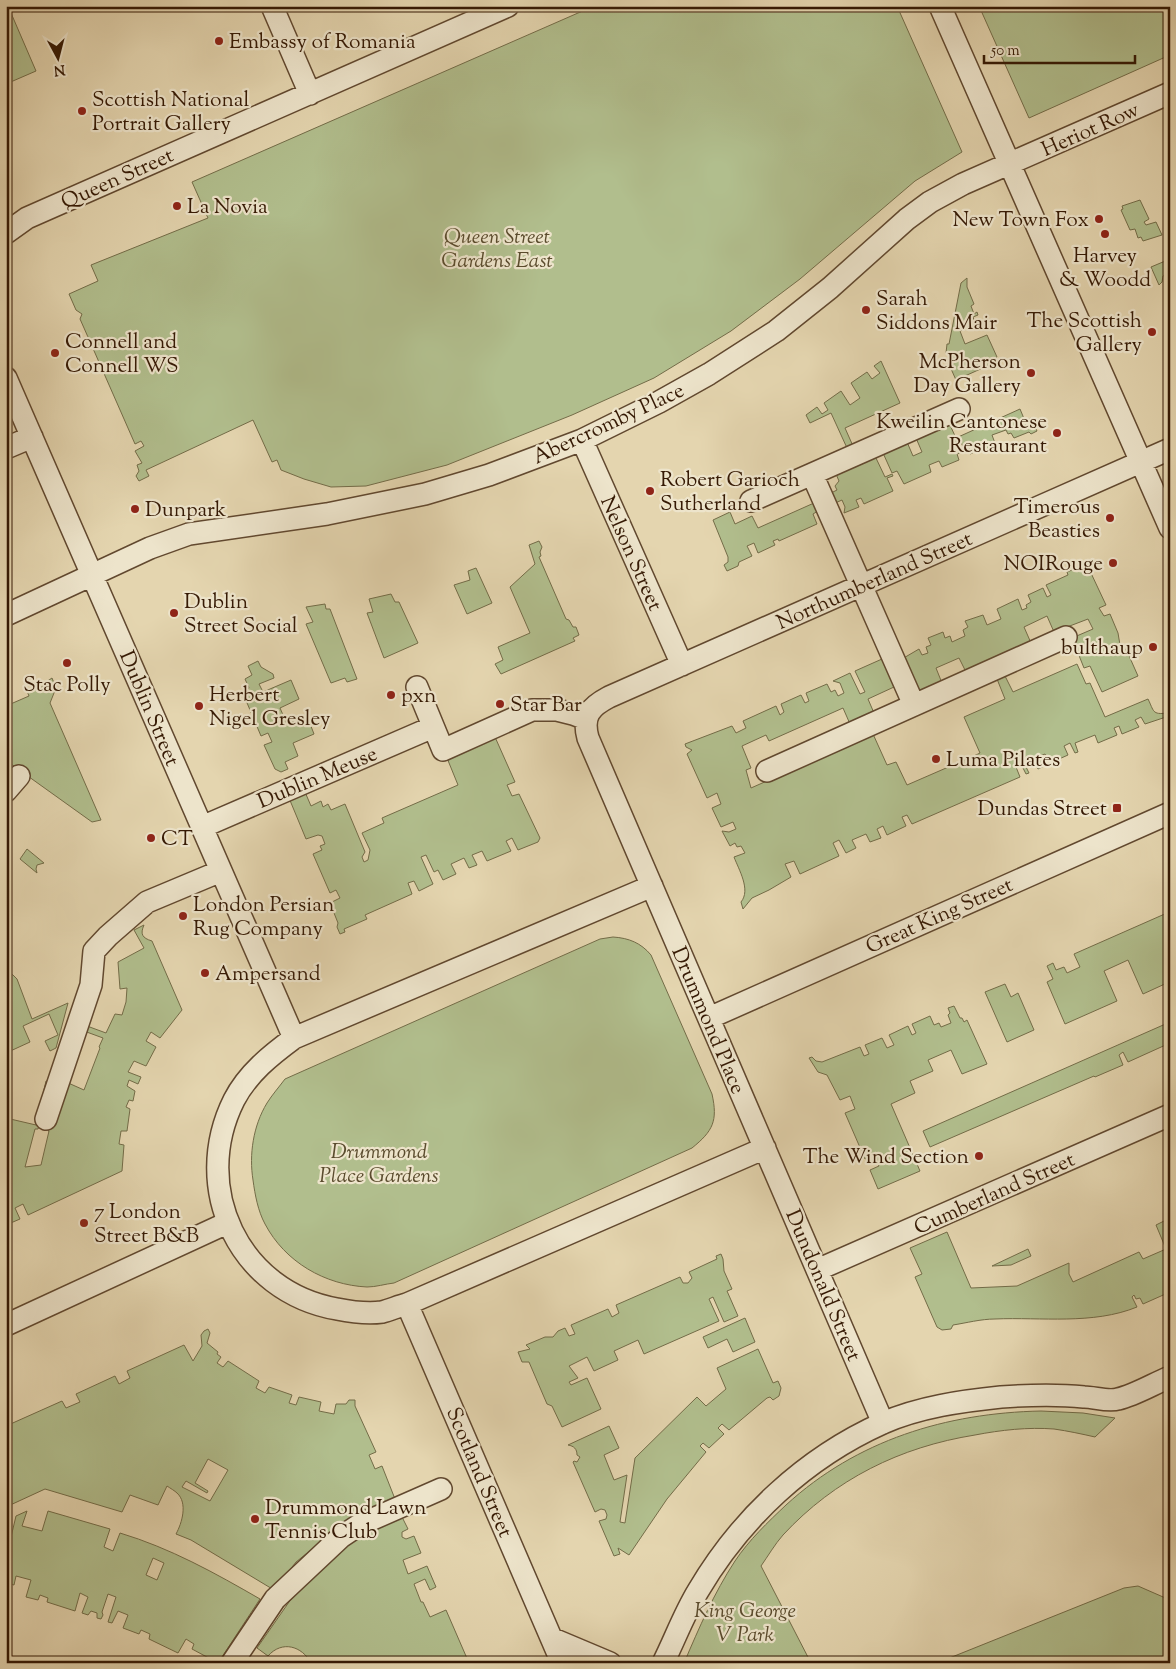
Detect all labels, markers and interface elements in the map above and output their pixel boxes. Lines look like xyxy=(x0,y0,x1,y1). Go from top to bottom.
place label: Embassy of Romania xyxy=(229,28,416,58)
north arrow xyxy=(32,32,82,82)
scale bar xyxy=(984,32,1135,64)
marker: Embassy of Romania xyxy=(213,35,225,47)
text: 50 m xyxy=(990,41,1020,62)
text: N xyxy=(53,58,66,80)
place label: Scottish National Portrait Gallery xyxy=(92,86,250,140)
street label: Heriot Row xyxy=(1037,96,1145,166)
marker: Scottish National Portrait Gallery xyxy=(76,105,88,117)
street label: Queen Street xyxy=(57,142,179,218)
place label: La Novia xyxy=(187,193,268,223)
marker: La Novia xyxy=(171,200,183,212)
place label: New Town Fox xyxy=(952,206,1089,236)
marker: New Town Fox xyxy=(1093,213,1105,225)
park label: Queen Street Gardens East xyxy=(441,223,553,277)
marker: Harvey & Woodd xyxy=(1099,228,1111,240)
place label: Harvey & Woodd xyxy=(1059,242,1151,296)
place label: Sarah Siddons Mair xyxy=(876,285,997,339)
marker: Sarah Siddons Mair xyxy=(860,304,872,316)
place label: The Scottish Gallery xyxy=(1027,307,1143,361)
marker: The Scottish Gallery xyxy=(1146,326,1158,338)
place label: Connell and Connell WS xyxy=(65,328,179,382)
marker: Connell and Connell WS xyxy=(49,347,61,359)
place label: McPherson Day Gallery xyxy=(914,348,1022,402)
marker: McPherson Day Gallery xyxy=(1025,367,1037,379)
street label: Abercromby Place xyxy=(528,377,690,473)
place label: Kweilin Cantonese Restaurant xyxy=(876,408,1047,462)
marker: Kweilin Cantonese Restaurant xyxy=(1051,427,1063,439)
place label: Robert Garioch Sutherland xyxy=(660,466,800,520)
marker: Robert Garioch Sutherland xyxy=(644,485,656,497)
street label: Nelson Street xyxy=(591,492,669,616)
place label: Timerous Beasties xyxy=(1014,493,1100,547)
place label: Dunpark xyxy=(145,496,227,526)
marker: Dunpark xyxy=(129,503,141,515)
marker: Timerous Beasties xyxy=(1104,512,1116,524)
street label: Northumberland Street xyxy=(772,525,978,639)
place label: NOIRouge xyxy=(1003,550,1103,580)
marker: NOIRouge xyxy=(1107,557,1119,569)
place label: Dublin Street Social xyxy=(184,588,298,642)
marker: Dublin Street Social xyxy=(168,607,180,619)
place label: bulthaup xyxy=(1061,634,1143,664)
marker: bulthaup xyxy=(1147,641,1159,653)
street label: Dublin Street xyxy=(110,646,186,771)
marker: Stac Polly xyxy=(61,657,73,669)
place label: Stac Polly xyxy=(23,671,111,701)
place label: Herbert Nigel Gresley xyxy=(209,681,331,735)
place label: pxn xyxy=(401,682,436,712)
marker: pxn xyxy=(385,689,397,701)
place label: Star Bar xyxy=(510,691,582,721)
marker: Star Bar xyxy=(494,698,506,710)
marker: Herbert Nigel Gresley xyxy=(193,700,205,712)
street label: Dublin Meuse xyxy=(253,740,382,818)
place label: Luma Pilates xyxy=(946,746,1060,776)
marker: Luma Pilates xyxy=(930,753,942,765)
place label: Dundas Street xyxy=(978,795,1107,825)
marker: Dundas Street xyxy=(1111,802,1123,814)
place label: CT xyxy=(161,825,193,855)
marker: CT xyxy=(145,832,157,844)
street label: Great King Street xyxy=(861,871,1018,963)
place label: London Persian Rug Company xyxy=(193,891,334,945)
marker: London Persian Rug Company xyxy=(177,910,189,922)
street label: Drummond Place xyxy=(663,942,752,1099)
place label: Ampersand xyxy=(215,960,321,990)
marker: Ampersand xyxy=(199,967,211,979)
park label: Drummond Place Gardens xyxy=(319,1138,439,1192)
place label: The Wind Section xyxy=(803,1143,969,1173)
street label: Cumberland Street xyxy=(910,1146,1080,1244)
marker: The Wind Section xyxy=(973,1150,985,1162)
place label: 7 London Street B&B xyxy=(94,1198,199,1252)
street label: Dundonald Street xyxy=(777,1205,868,1366)
marker: 7 London Street B&B xyxy=(78,1217,90,1229)
street label: Scotland Street xyxy=(437,1403,519,1543)
place label: Drummond Lawn Tennis Club xyxy=(265,1494,426,1548)
marker: Drummond Lawn Tennis Club xyxy=(249,1513,261,1525)
park label: King George V Park xyxy=(694,1597,796,1651)

